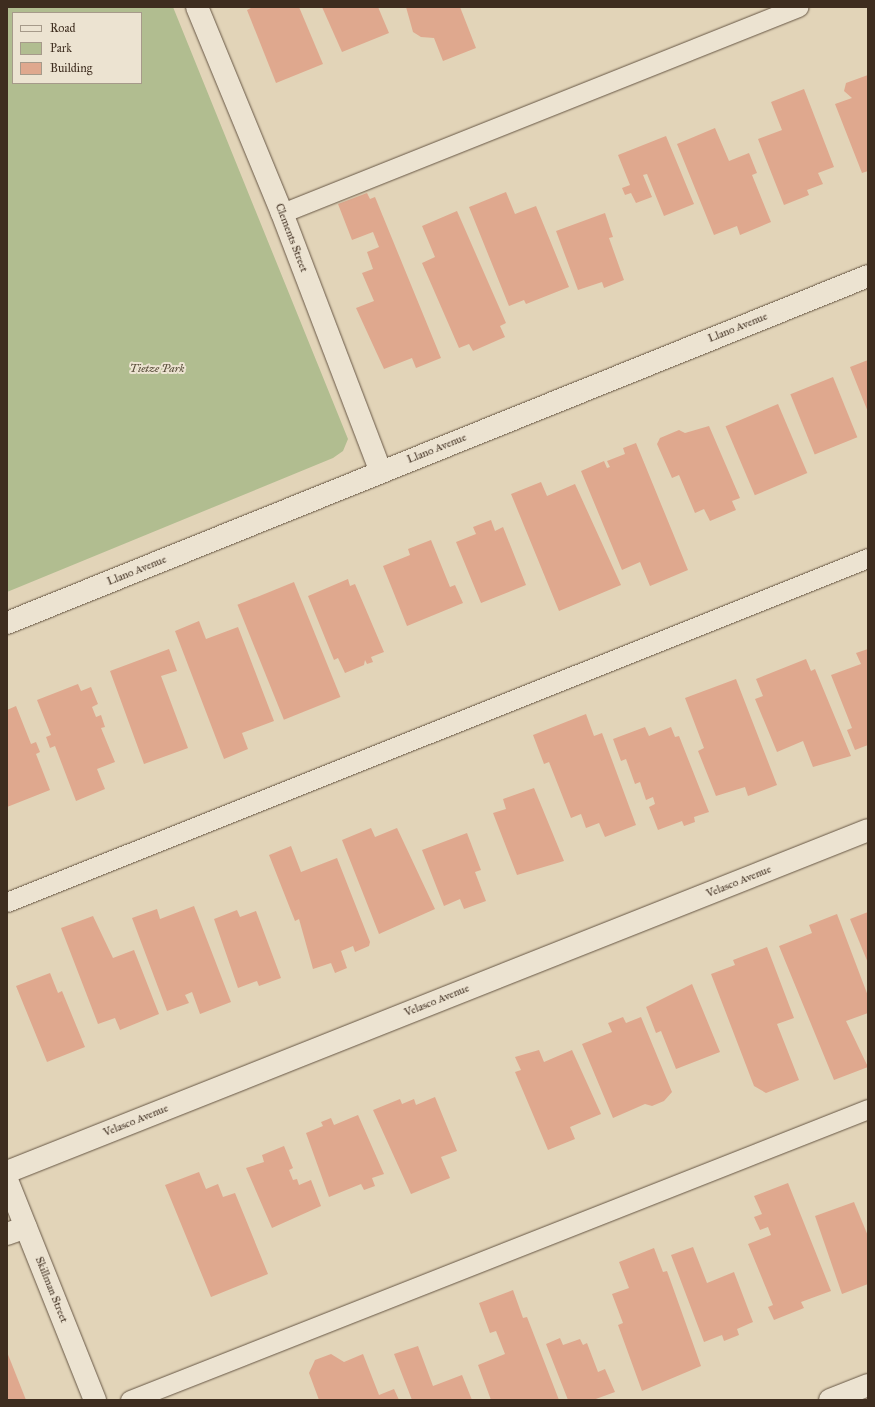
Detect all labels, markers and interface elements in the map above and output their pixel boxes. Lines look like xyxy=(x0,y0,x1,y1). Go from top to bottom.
legend xyxy=(12,12,142,84)
text: Road xyxy=(50,21,76,35)
text: Park xyxy=(50,41,72,55)
text: Building xyxy=(50,61,92,75)
street label: Clements Street xyxy=(272,202,310,274)
street label: Llano Avenue xyxy=(706,310,770,346)
park label: Tietze Park xyxy=(130,362,184,376)
street label: Llano Avenue xyxy=(405,431,469,467)
street label: Llano Avenue xyxy=(105,553,169,589)
street label: Velasco Avenue xyxy=(705,863,773,901)
street label: Velasco Avenue xyxy=(403,982,471,1020)
street label: Velasco Avenue xyxy=(102,1102,170,1140)
street label: Skillman Street xyxy=(32,1255,70,1325)

